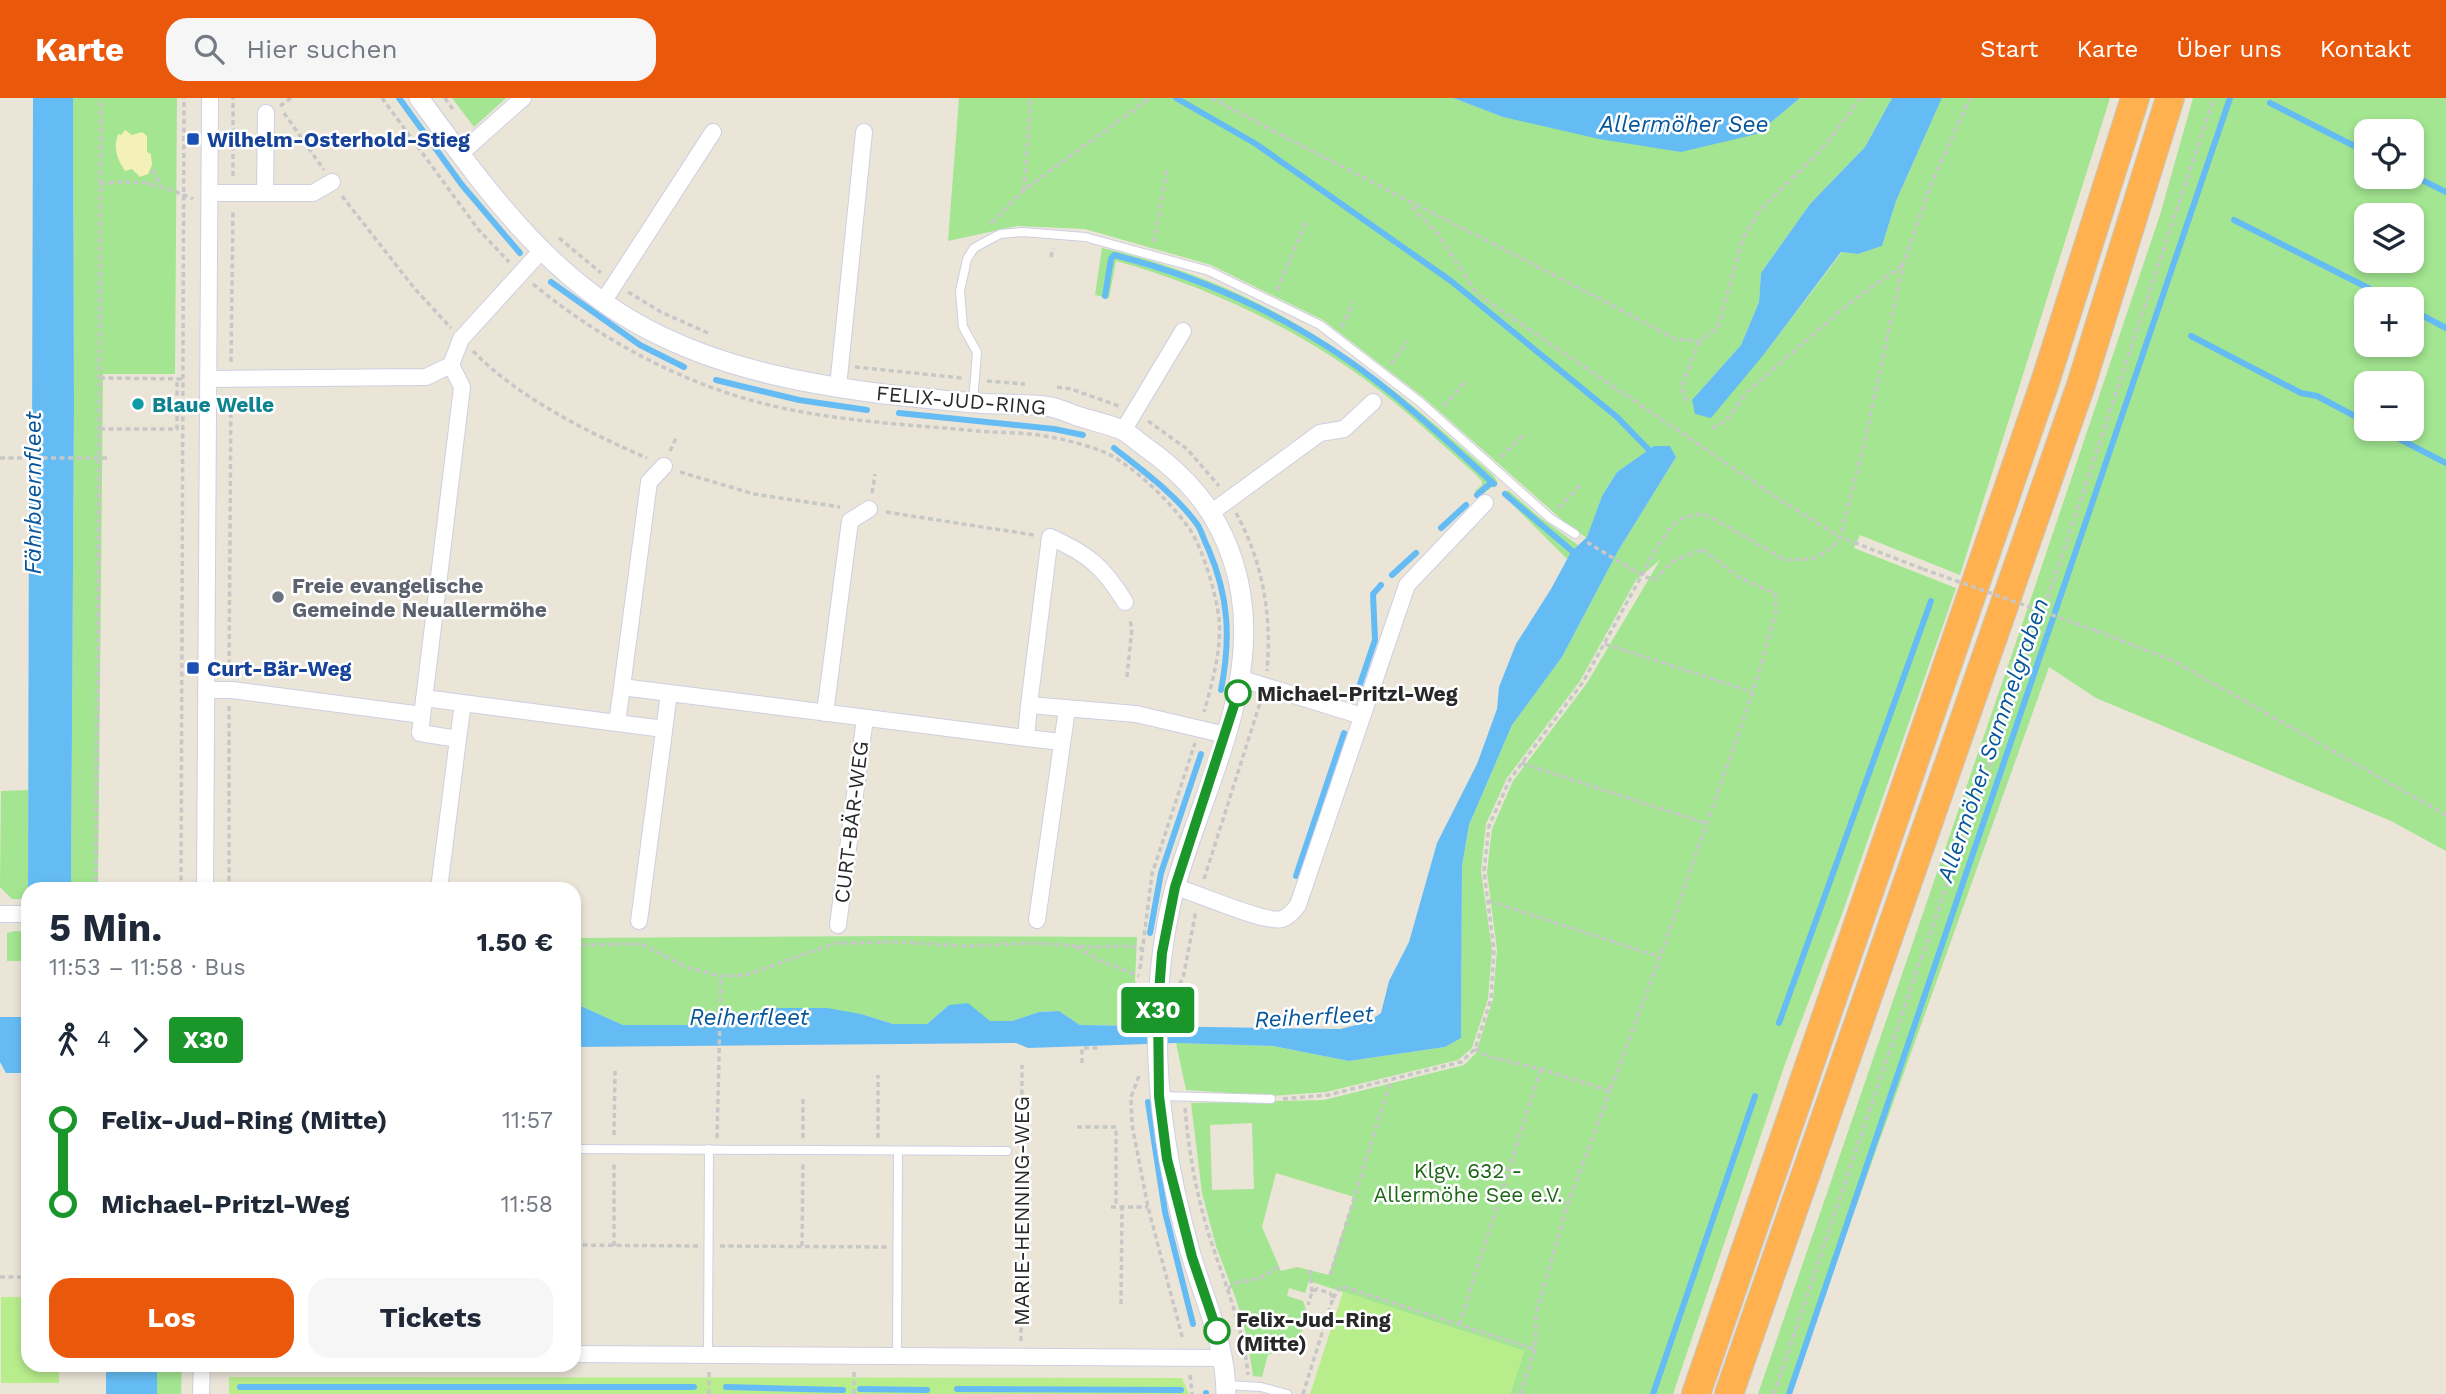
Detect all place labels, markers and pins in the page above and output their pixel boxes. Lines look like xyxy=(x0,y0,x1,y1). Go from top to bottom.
place label: Wilhelm-Osterhold-Stieg xyxy=(207,127,470,152)
marker: Wilhelm-Osterhold-Stieg xyxy=(185,131,201,147)
place label: Blaue Welle xyxy=(152,392,274,417)
marker: Blaue Welle xyxy=(130,396,146,412)
place label: Freie evangelische Gemeinde Neuallermöhe xyxy=(292,573,547,622)
marker: Freie evangelische Gemeinde Neuallermöhe xyxy=(270,589,286,605)
place label: Curt-Bär-Weg xyxy=(207,656,352,681)
marker: Curt-Bär-Weg xyxy=(185,660,201,676)
marker: Michael-Pritzl-Weg xyxy=(1225,680,1251,706)
place label: Michael-Pritzl-Weg xyxy=(1257,681,1458,706)
place label: Felix-Jud-Ring (Mitte) xyxy=(1236,1307,1391,1356)
marker: Felix-Jud-Ring (Mitte) xyxy=(1204,1318,1230,1344)

